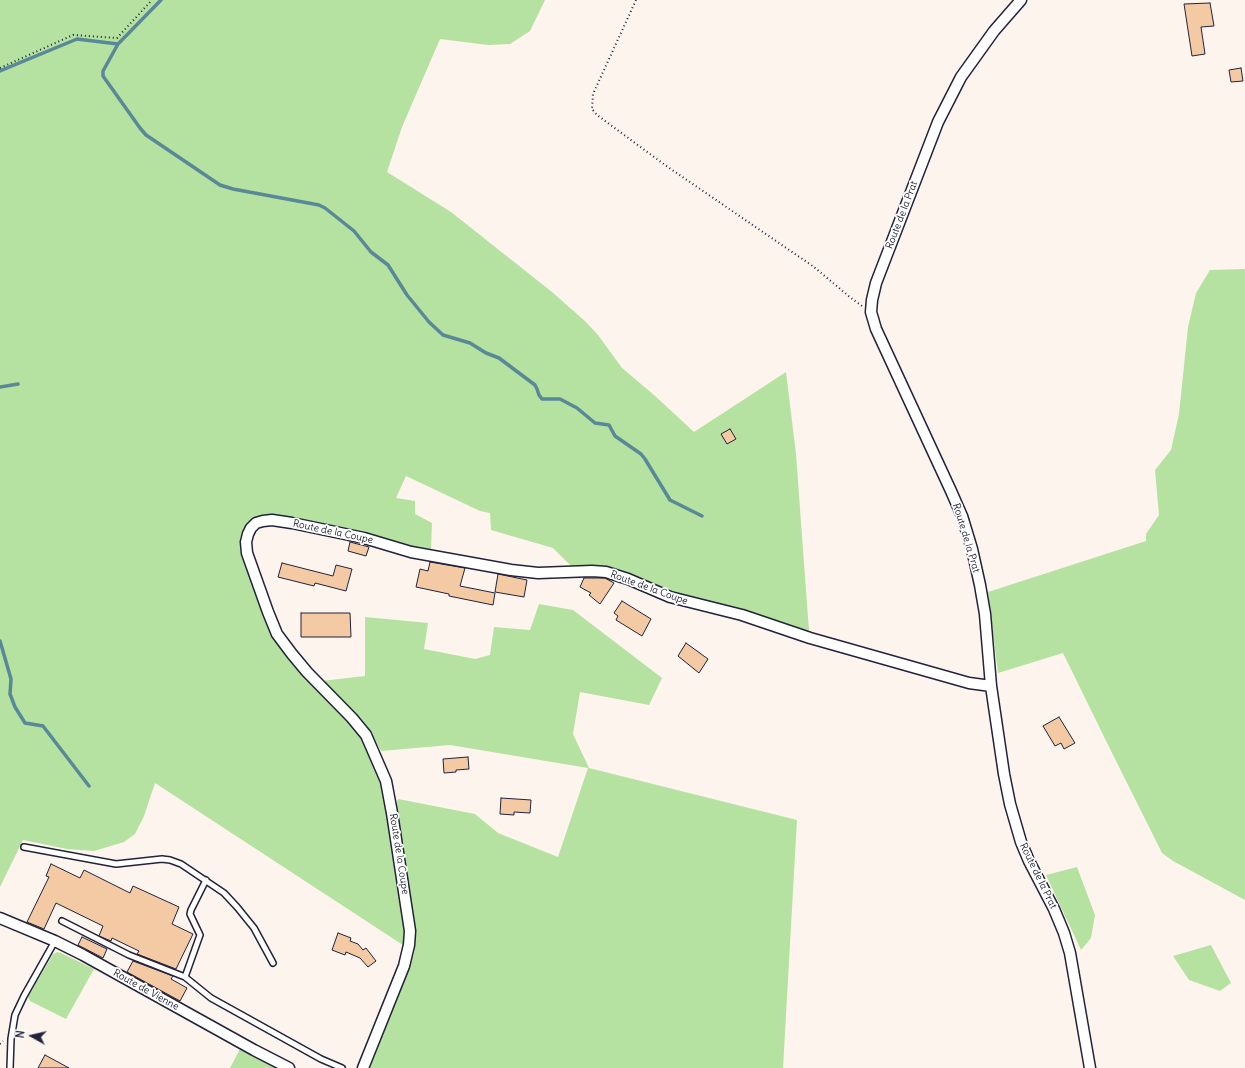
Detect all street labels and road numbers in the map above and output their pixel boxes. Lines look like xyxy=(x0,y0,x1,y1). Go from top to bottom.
street label: Route de la Prat xyxy=(884,179,920,251)
street label: Route de la Prat xyxy=(950,502,982,574)
street label: Route de la Coupe xyxy=(292,518,374,546)
street label: Route de la Coupe xyxy=(609,568,689,608)
street label: Route de la Coupe xyxy=(387,813,411,895)
street label: Route de la Prat xyxy=(1017,841,1059,911)
street label: Route de Vienne xyxy=(111,967,181,1013)

